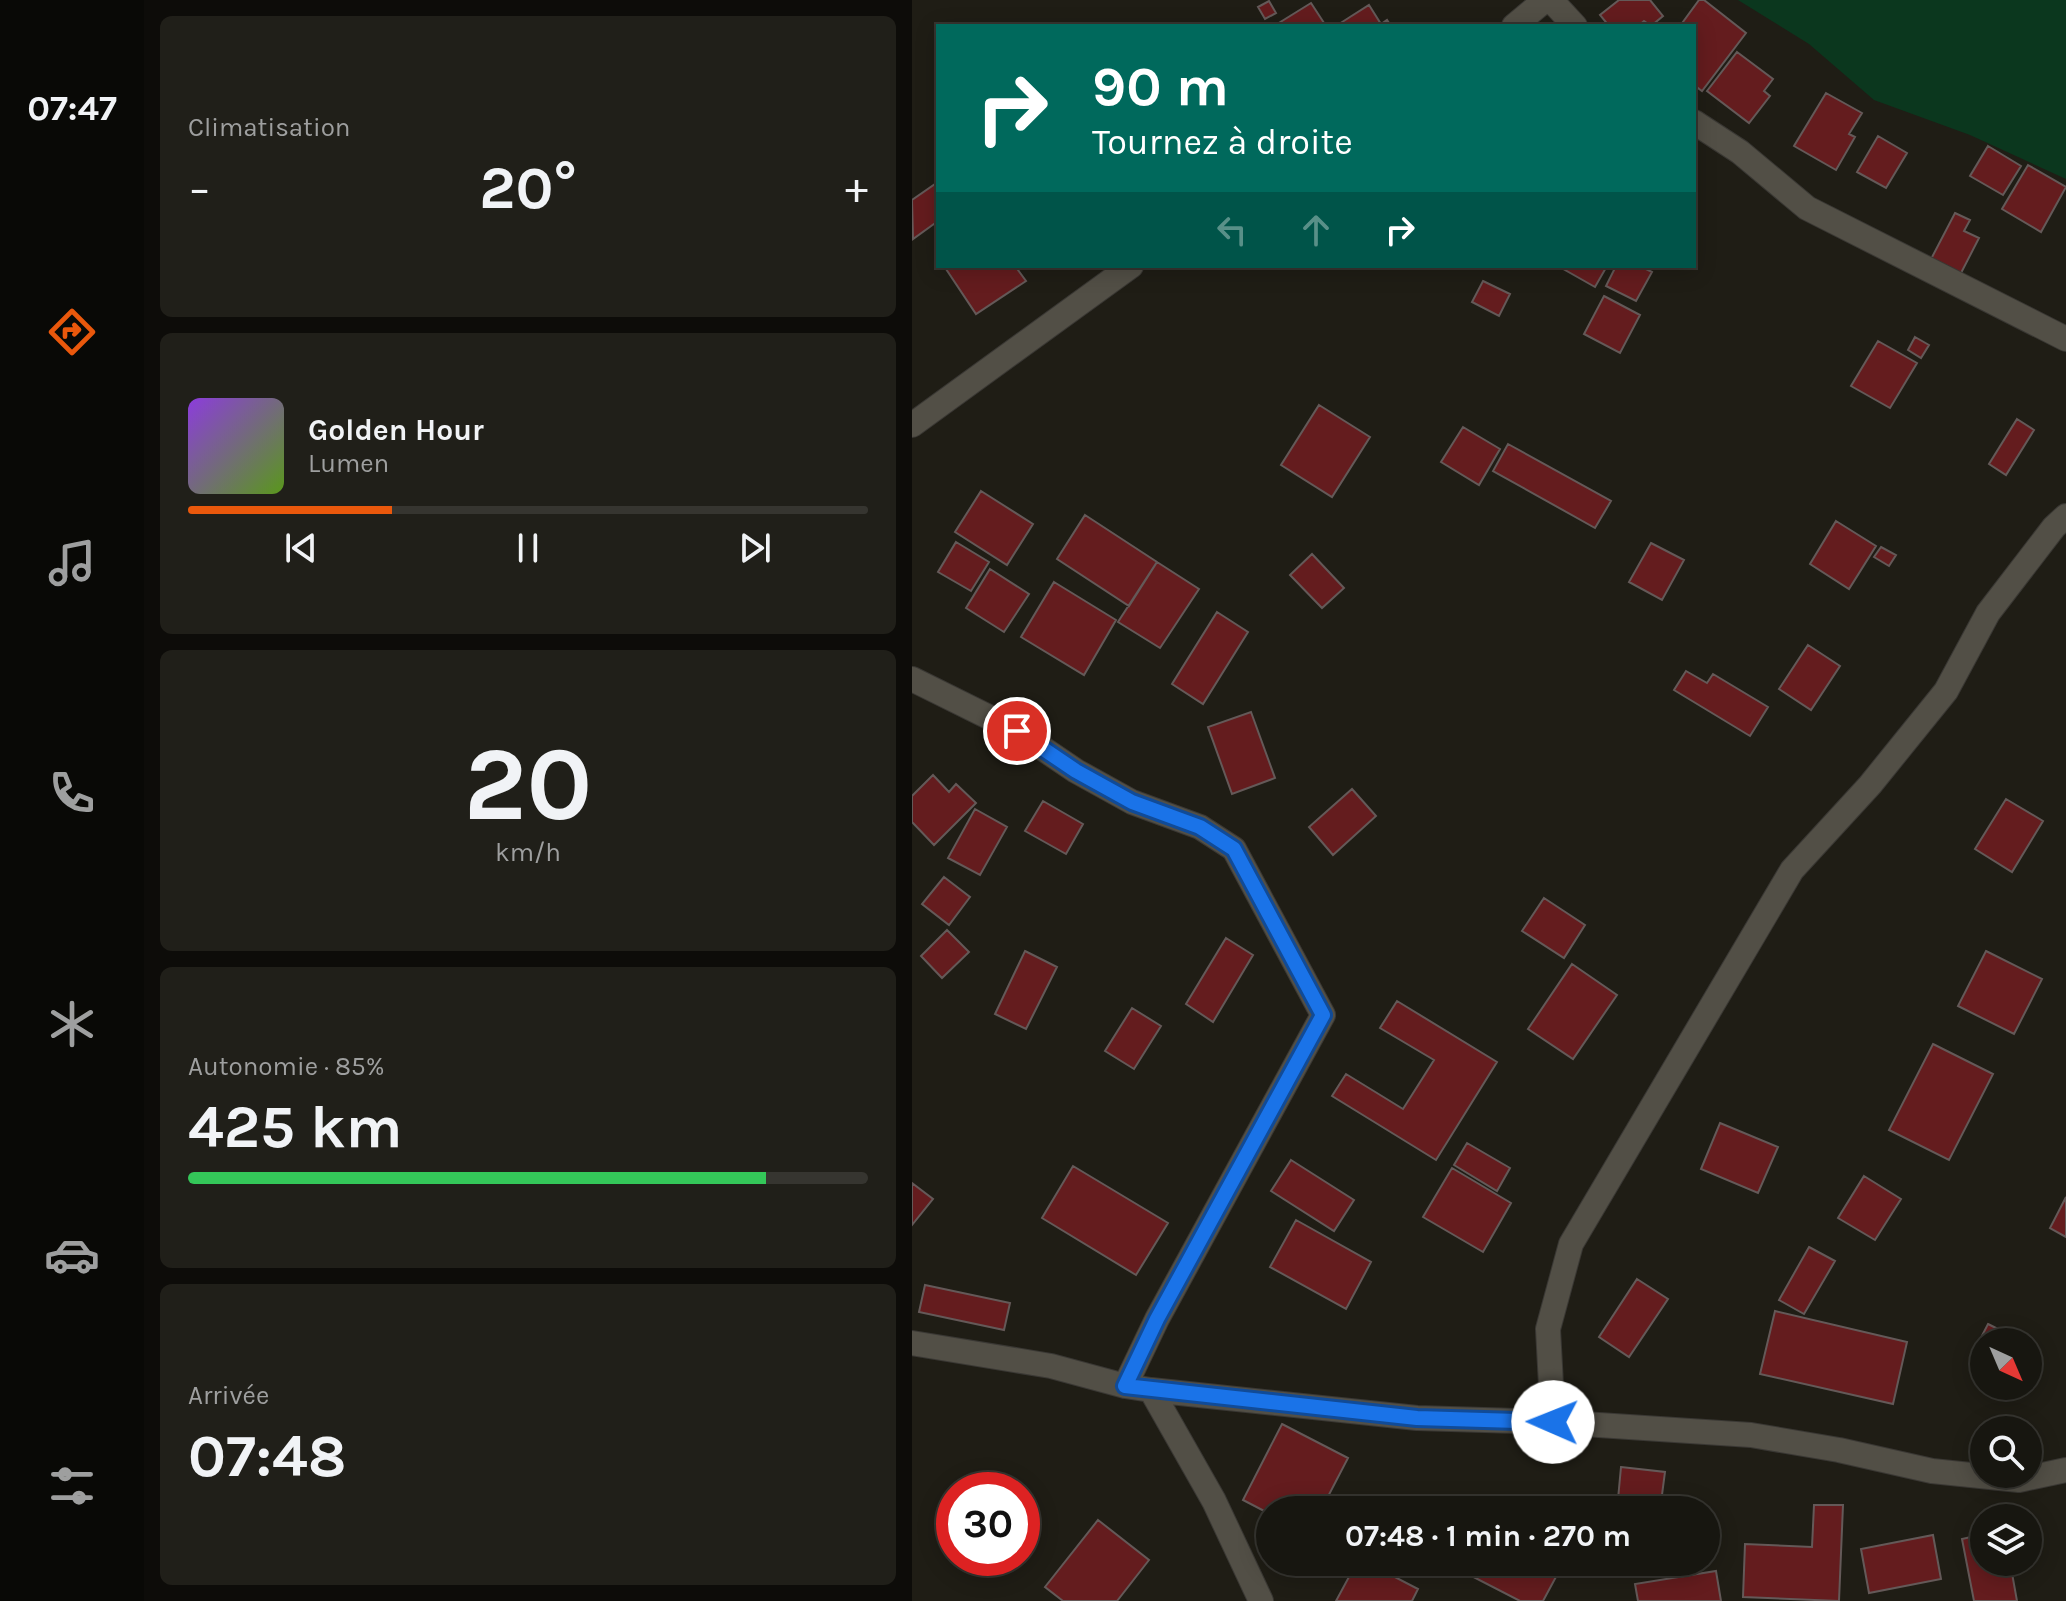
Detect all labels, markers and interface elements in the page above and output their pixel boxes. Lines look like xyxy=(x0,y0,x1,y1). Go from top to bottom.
text: 90 m xyxy=(1092,54,1229,119)
icon: right xyxy=(960,56,1064,160)
text: 07:47 xyxy=(27,87,117,129)
text: Climatisation xyxy=(188,112,351,143)
text: Tournez à droite xyxy=(1092,121,1353,163)
text: 20° xyxy=(479,153,577,223)
text: − xyxy=(188,163,211,214)
text: + xyxy=(845,163,868,214)
icon: left xyxy=(1210,208,1254,252)
icon: ahead xyxy=(1294,208,1338,252)
icon: right xyxy=(1378,208,1422,252)
icon: directions xyxy=(44,304,100,360)
text: Golden Hour xyxy=(308,412,484,448)
text: Lumen xyxy=(308,448,389,479)
icon: previous xyxy=(279,526,323,570)
icon: pause xyxy=(506,526,550,570)
icon: next xyxy=(733,526,777,570)
icon: music xyxy=(44,535,100,591)
pin xyxy=(983,697,1051,765)
icon: arrive xyxy=(995,709,1039,753)
text: 20 xyxy=(464,724,592,845)
icon: phone xyxy=(44,765,100,821)
text: km/h xyxy=(495,837,561,868)
icon: climate xyxy=(44,996,100,1052)
text: Autonomie · 85% xyxy=(188,1051,385,1082)
text: 425 km xyxy=(188,1092,403,1162)
icon: car xyxy=(44,1227,100,1283)
north arrow xyxy=(1970,1328,2042,1400)
map controls xyxy=(1970,1328,2042,1576)
text: Arrivée xyxy=(188,1380,269,1411)
position arrow xyxy=(1511,1380,1595,1464)
button: search xyxy=(1970,1416,2042,1488)
text: 07:48 xyxy=(188,1421,346,1491)
icon: filters xyxy=(44,1458,100,1514)
speed limit sign: 30 xyxy=(936,1472,1040,1576)
button: layers xyxy=(1970,1504,2042,1576)
text: 07:48 · 1 min · 270 m xyxy=(1345,1518,1631,1554)

